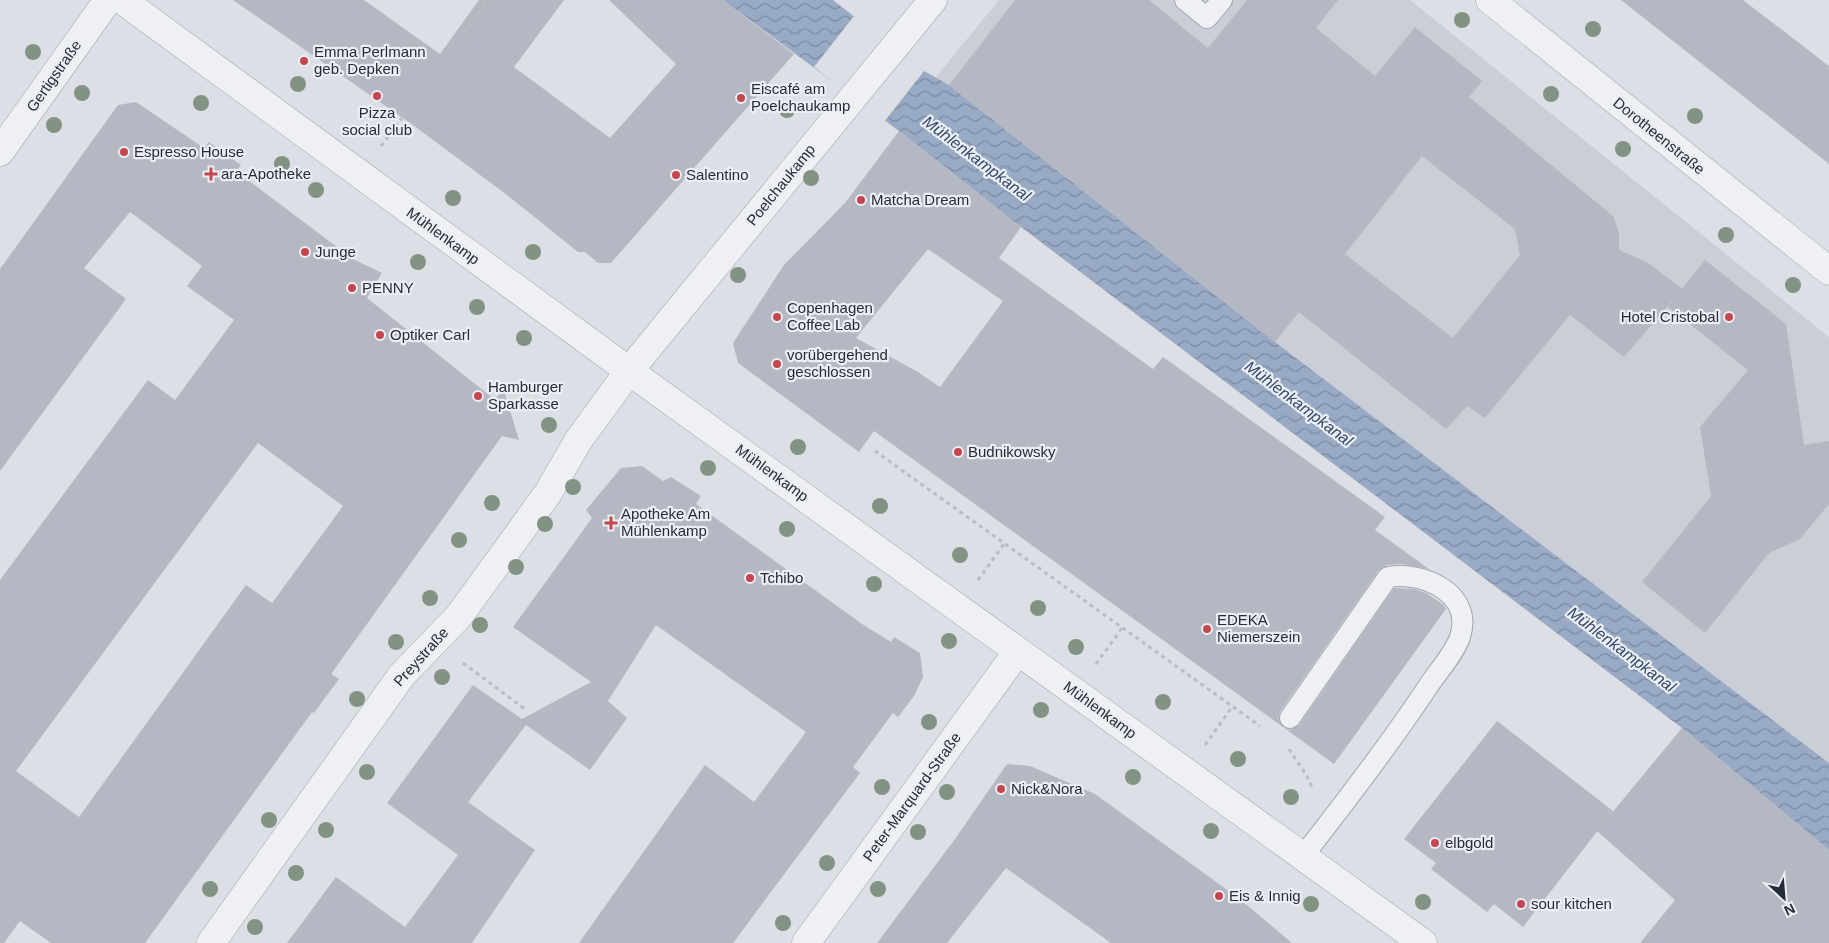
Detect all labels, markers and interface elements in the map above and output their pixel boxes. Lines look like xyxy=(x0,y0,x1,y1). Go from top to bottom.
street label: Gertigstraße xyxy=(23,37,84,115)
place label: Emma Perlmann geb. Depken xyxy=(314,43,426,77)
marker: Emma Perlmann geb. Depken xyxy=(298,55,310,67)
place label: Eiscafé am Poelchaukamp xyxy=(751,80,850,114)
marker: Pizza social club xyxy=(371,90,383,102)
marker: Eiscafé am Poelchaukamp xyxy=(735,92,747,104)
street label: Dorotheenstraße xyxy=(1610,94,1708,178)
place label: Pizza social club xyxy=(342,104,412,138)
water label: Mühlenkampkanal xyxy=(920,113,1034,205)
street label: Poelchaukamp xyxy=(743,141,818,229)
place label: Espresso House xyxy=(134,143,244,160)
marker: Espresso House xyxy=(118,146,130,158)
place label: ara-Apotheke xyxy=(221,165,311,182)
place label: Salentino xyxy=(686,166,749,183)
marker: ara-Apotheke xyxy=(205,168,217,180)
marker: Salentino xyxy=(670,169,682,181)
place label: Matcha Dream xyxy=(871,191,969,208)
marker: Matcha Dream xyxy=(855,194,867,206)
street label: Mühlenkamp xyxy=(404,203,483,268)
place label: Junge xyxy=(315,243,356,260)
marker: Junge xyxy=(299,246,311,258)
place label: PENNY xyxy=(362,279,414,296)
marker: PENNY xyxy=(346,282,358,294)
place label: Copenhagen Coffee Lab xyxy=(787,299,873,333)
place label: Hotel Cristobal xyxy=(1621,308,1719,325)
marker: Copenhagen Coffee Lab xyxy=(771,311,783,323)
marker: Hotel Cristobal xyxy=(1723,311,1735,323)
place label: Optiker Carl xyxy=(390,326,470,343)
marker: Optiker Carl xyxy=(374,329,386,341)
place label: vorübergehend geschlossen xyxy=(787,346,888,380)
marker: vorübergehend geschlossen xyxy=(771,358,783,370)
water label: Mühlenkampkanal xyxy=(1242,358,1356,450)
place label: Hamburger Sparkasse xyxy=(488,378,563,412)
marker: Hamburger Sparkasse xyxy=(472,390,484,402)
street label: Mühlenkamp xyxy=(733,440,812,505)
place label: Budnikowsky xyxy=(968,443,1056,460)
marker: Budnikowsky xyxy=(952,446,964,458)
place label: Apotheke Am Mühlenkamp xyxy=(621,505,710,539)
marker: Apotheke Am Mühlenkamp xyxy=(605,517,617,529)
place label: Tchibo xyxy=(760,569,803,586)
marker: Tchibo xyxy=(744,572,756,584)
water label: Mühlenkampkanal xyxy=(1565,604,1679,696)
place label: EDEKA Niemerszein xyxy=(1217,611,1300,645)
marker: EDEKA Niemerszein xyxy=(1201,623,1213,635)
street label: Preystraße xyxy=(390,624,451,690)
street label: Mühlenkamp xyxy=(1061,677,1140,742)
street label: Peter-Marquard-Straße xyxy=(859,729,964,864)
place label: Nick&Nora xyxy=(1011,780,1083,797)
marker: Nick&Nora xyxy=(995,783,1007,795)
place label: elbgold xyxy=(1445,834,1493,851)
marker: elbgold xyxy=(1429,837,1441,849)
north arrow xyxy=(1759,873,1809,923)
place label: Eis & Innig xyxy=(1229,887,1301,904)
marker: Eis & Innig xyxy=(1213,890,1225,902)
place label: sour kitchen xyxy=(1531,895,1612,912)
marker: sour kitchen xyxy=(1515,898,1527,910)
text: N xyxy=(1782,900,1798,919)

